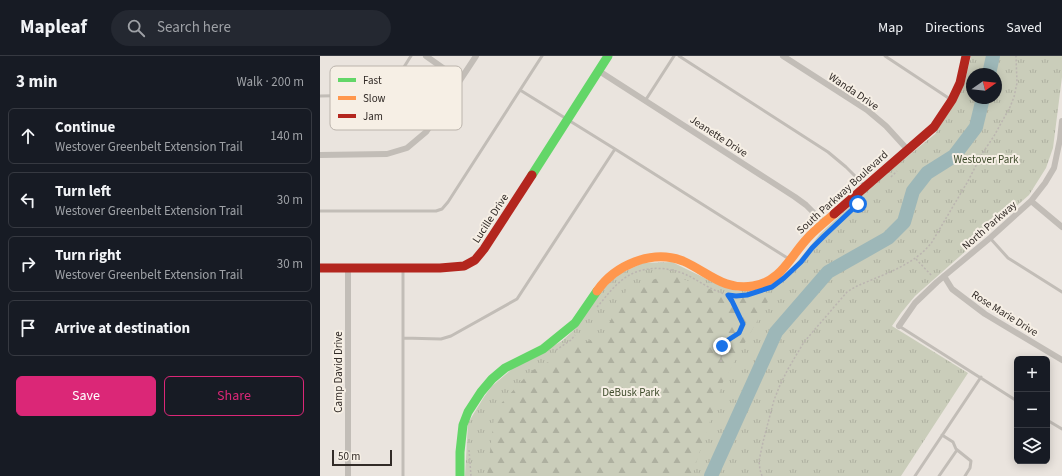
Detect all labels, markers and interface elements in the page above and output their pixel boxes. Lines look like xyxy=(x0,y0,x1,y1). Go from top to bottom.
search box xyxy=(111,10,391,46)
text: Mapleaf xyxy=(20,14,87,41)
icon: search xyxy=(125,17,147,39)
text: Search here xyxy=(157,17,231,38)
text: Map xyxy=(878,18,903,38)
text: Directions xyxy=(925,18,984,38)
text: Saved xyxy=(1006,18,1042,38)
legend xyxy=(330,66,462,130)
north arrow xyxy=(966,68,1002,104)
street label: Wanda Drive xyxy=(826,69,882,114)
text: 3 min xyxy=(16,70,57,94)
text: Walk · 200 m xyxy=(236,73,304,91)
text: Fast xyxy=(363,73,382,88)
text: Slow xyxy=(363,91,386,106)
text: Jam xyxy=(363,109,383,124)
street label: Jeanette Drive xyxy=(687,112,751,161)
text: Continue xyxy=(55,117,115,138)
icon: ahead xyxy=(17,125,39,147)
text: 140 m xyxy=(270,127,303,145)
text: Westover Greenbelt Extension Trail xyxy=(55,138,243,156)
street label: South Parkway Boulevard xyxy=(793,147,891,237)
park label: Westover Park xyxy=(953,152,1019,167)
text: Turn left xyxy=(55,181,111,202)
icon: left xyxy=(17,189,39,211)
street label: Lucille Drive xyxy=(469,190,512,246)
text: 30 m xyxy=(277,191,303,209)
route start xyxy=(849,195,867,213)
street label: North Parkway xyxy=(959,197,1020,253)
text: Westover Greenbelt Extension Trail xyxy=(55,202,243,220)
text: Turn right xyxy=(55,245,121,266)
icon: right xyxy=(17,253,39,275)
text: 30 m xyxy=(277,255,303,273)
text: Westover Greenbelt Extension Trail xyxy=(55,266,243,284)
street label: Rose Marie Drive xyxy=(969,287,1041,340)
icon: arrive xyxy=(17,317,39,339)
text: Arrive at destination xyxy=(55,318,190,339)
street label: Camp David Drive xyxy=(331,331,346,413)
route end xyxy=(713,337,731,355)
map controls xyxy=(1014,356,1050,464)
button: + xyxy=(1014,356,1050,392)
button: Save xyxy=(16,376,156,416)
button: Share xyxy=(164,376,304,416)
park label: DeBusk Park xyxy=(602,385,660,400)
button: − xyxy=(1014,392,1050,428)
button: layers xyxy=(1014,428,1050,464)
scale bar xyxy=(332,448,392,467)
text: 50 m xyxy=(338,449,360,464)

